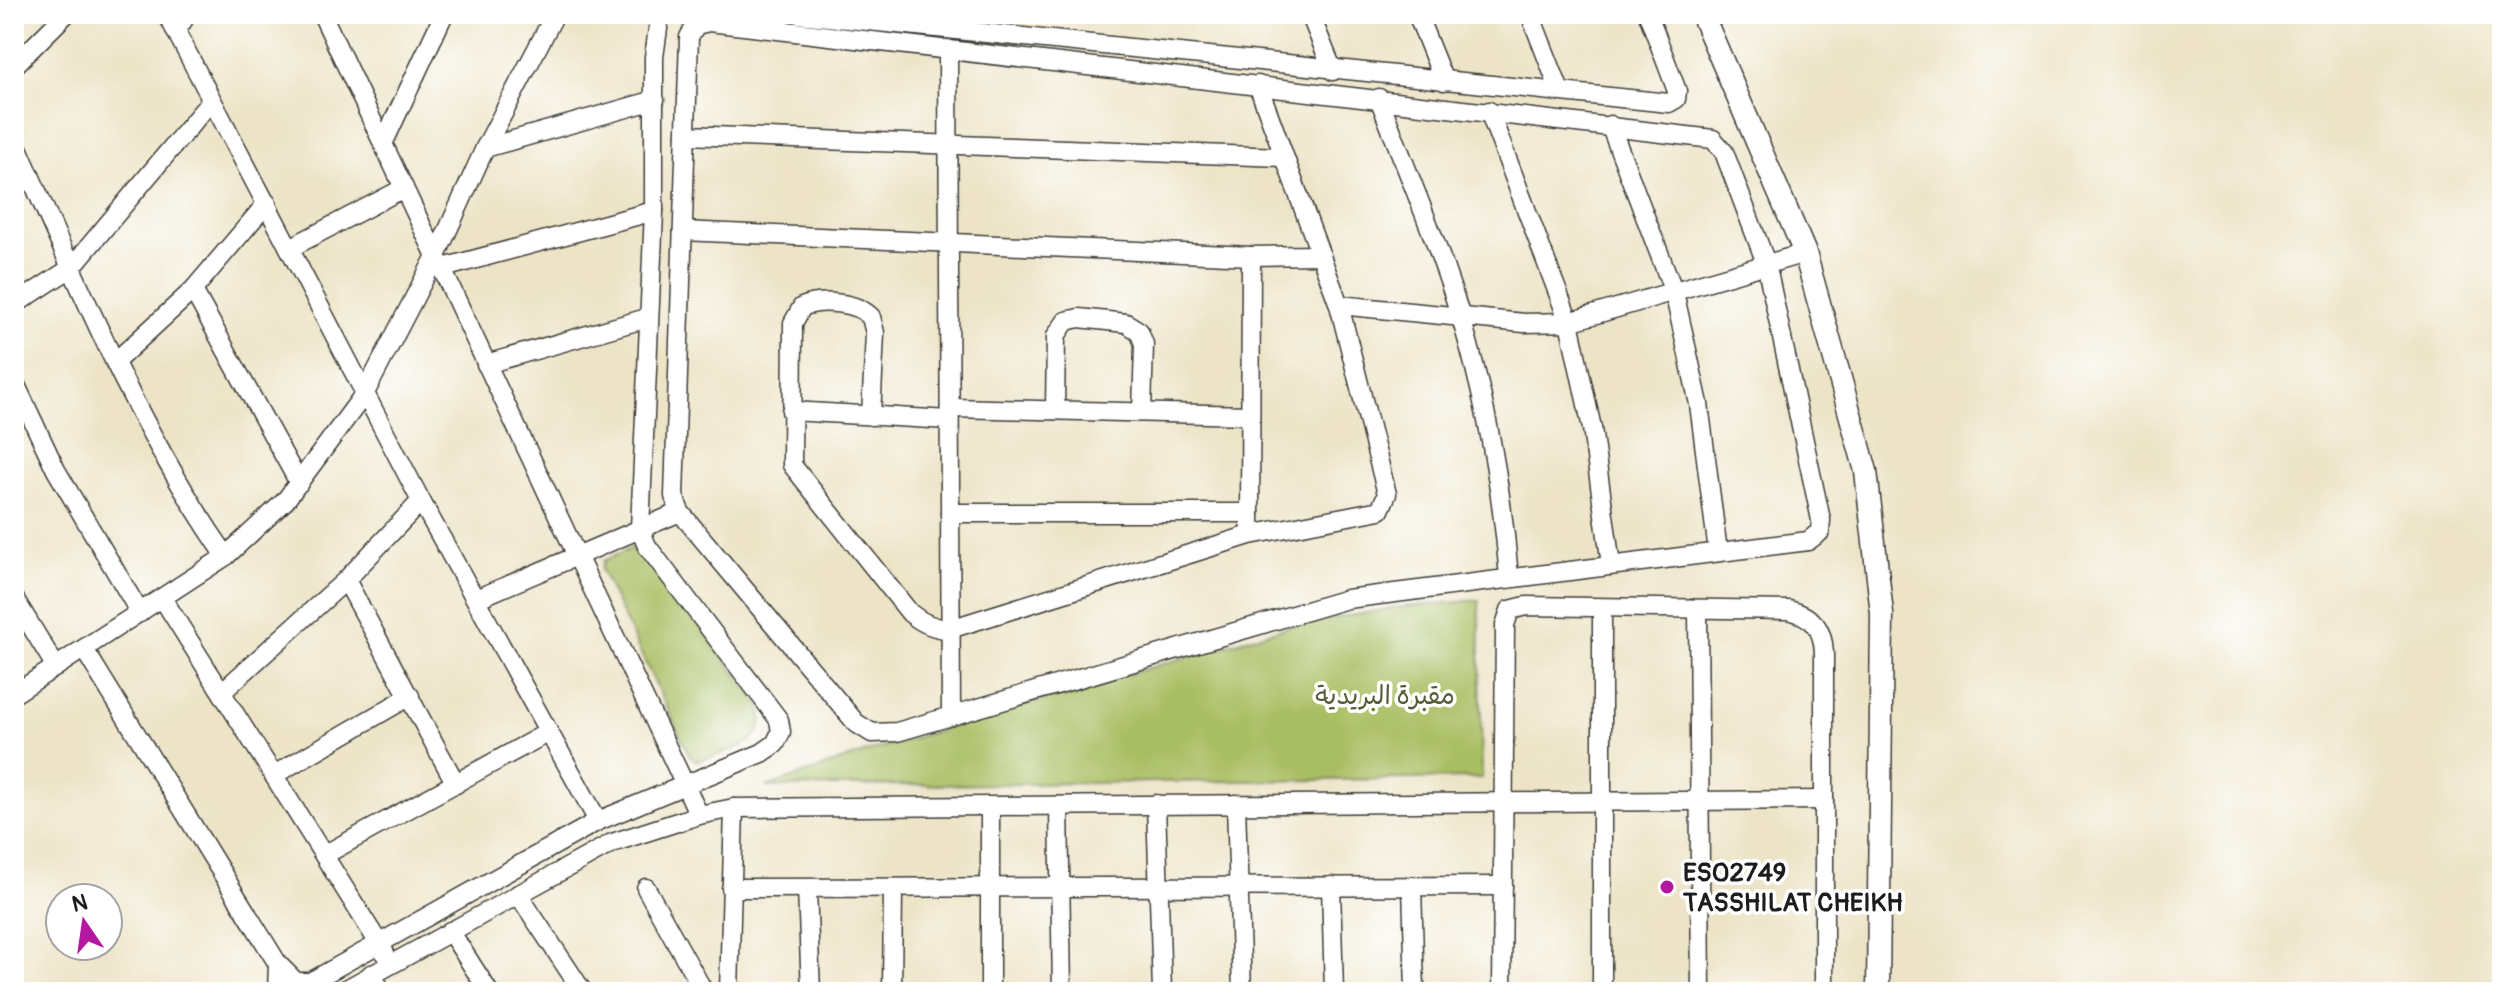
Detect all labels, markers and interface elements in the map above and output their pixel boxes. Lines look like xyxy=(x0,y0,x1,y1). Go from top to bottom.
park label: مقبرة البريدية xyxy=(1315,680,1455,712)
place label: ES02749 TASSHILAT CHEIKH xyxy=(1682,857,1903,919)
marker: ES02749 TASSHILAT CHEIKH xyxy=(1658,878,1676,896)
north arrow xyxy=(44,882,124,962)
text: N xyxy=(69,888,90,919)

